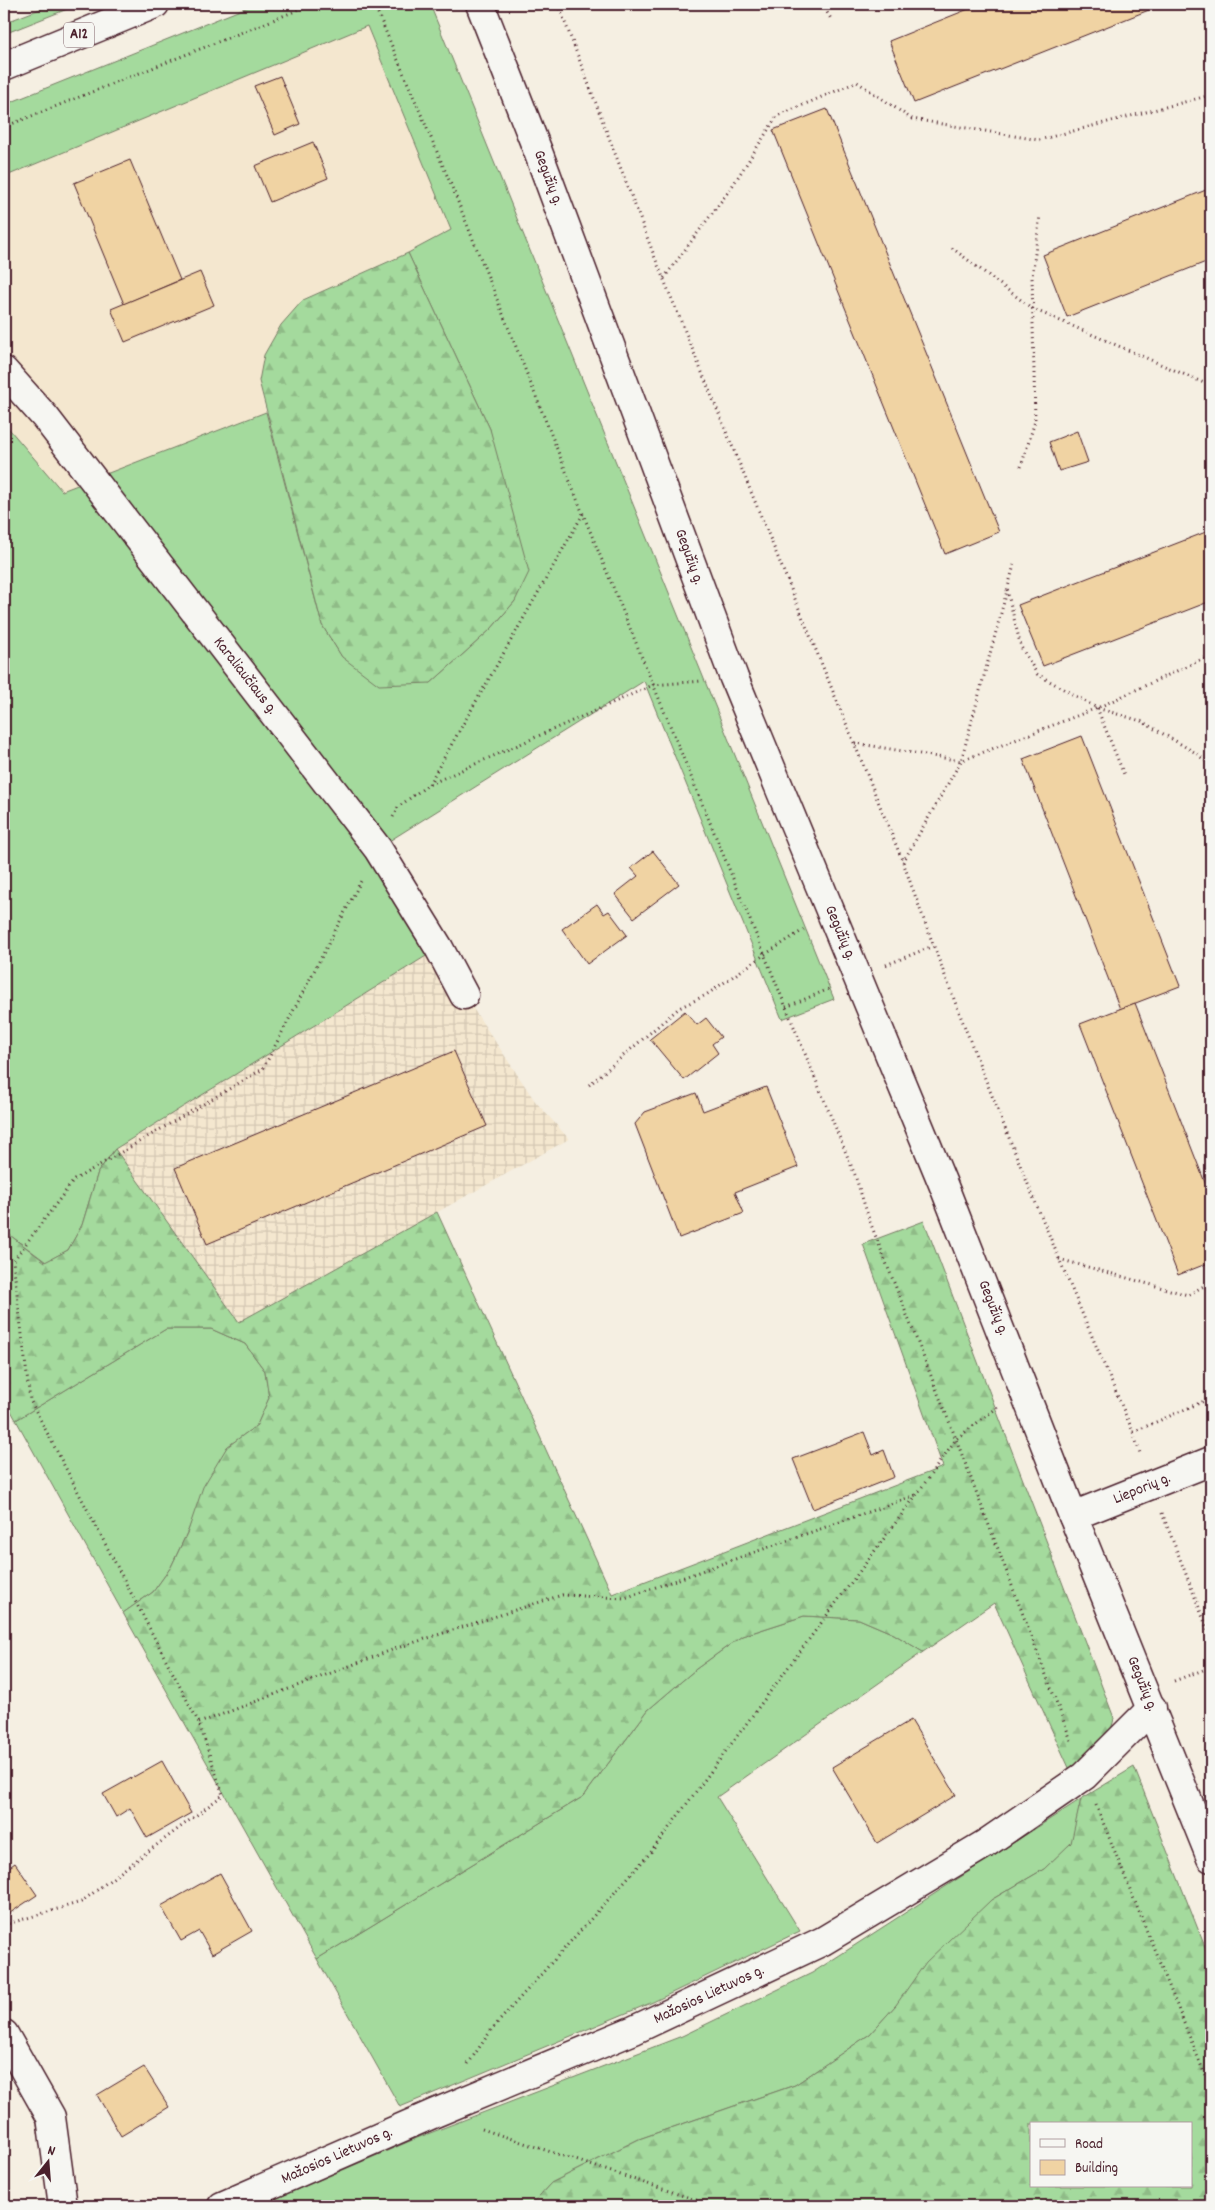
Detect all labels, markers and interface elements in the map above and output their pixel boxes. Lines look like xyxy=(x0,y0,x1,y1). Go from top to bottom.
road number: A12 xyxy=(64,22,94,48)
street label: Gegužių g. xyxy=(527,147,569,209)
street label: Gegužių g. xyxy=(668,526,710,588)
street label: Karaliaučiaus g. xyxy=(207,632,283,720)
street label: Gegužių g. xyxy=(818,902,862,964)
street label: Gegužių g. xyxy=(972,1277,1014,1339)
street label: Lieporių g. xyxy=(1110,1467,1174,1511)
street label: Gegužių g. xyxy=(1121,1653,1163,1715)
street label: Mažosios Lietuvos g. xyxy=(650,1959,768,2031)
street label: Mažosios Lietuvos g. xyxy=(278,2121,396,2191)
legend xyxy=(1030,2122,1192,2188)
text: Road xyxy=(1075,2134,1103,2156)
north arrow xyxy=(22,2138,72,2188)
text: N xyxy=(45,2141,58,2162)
text: Building xyxy=(1075,2158,1118,2180)

